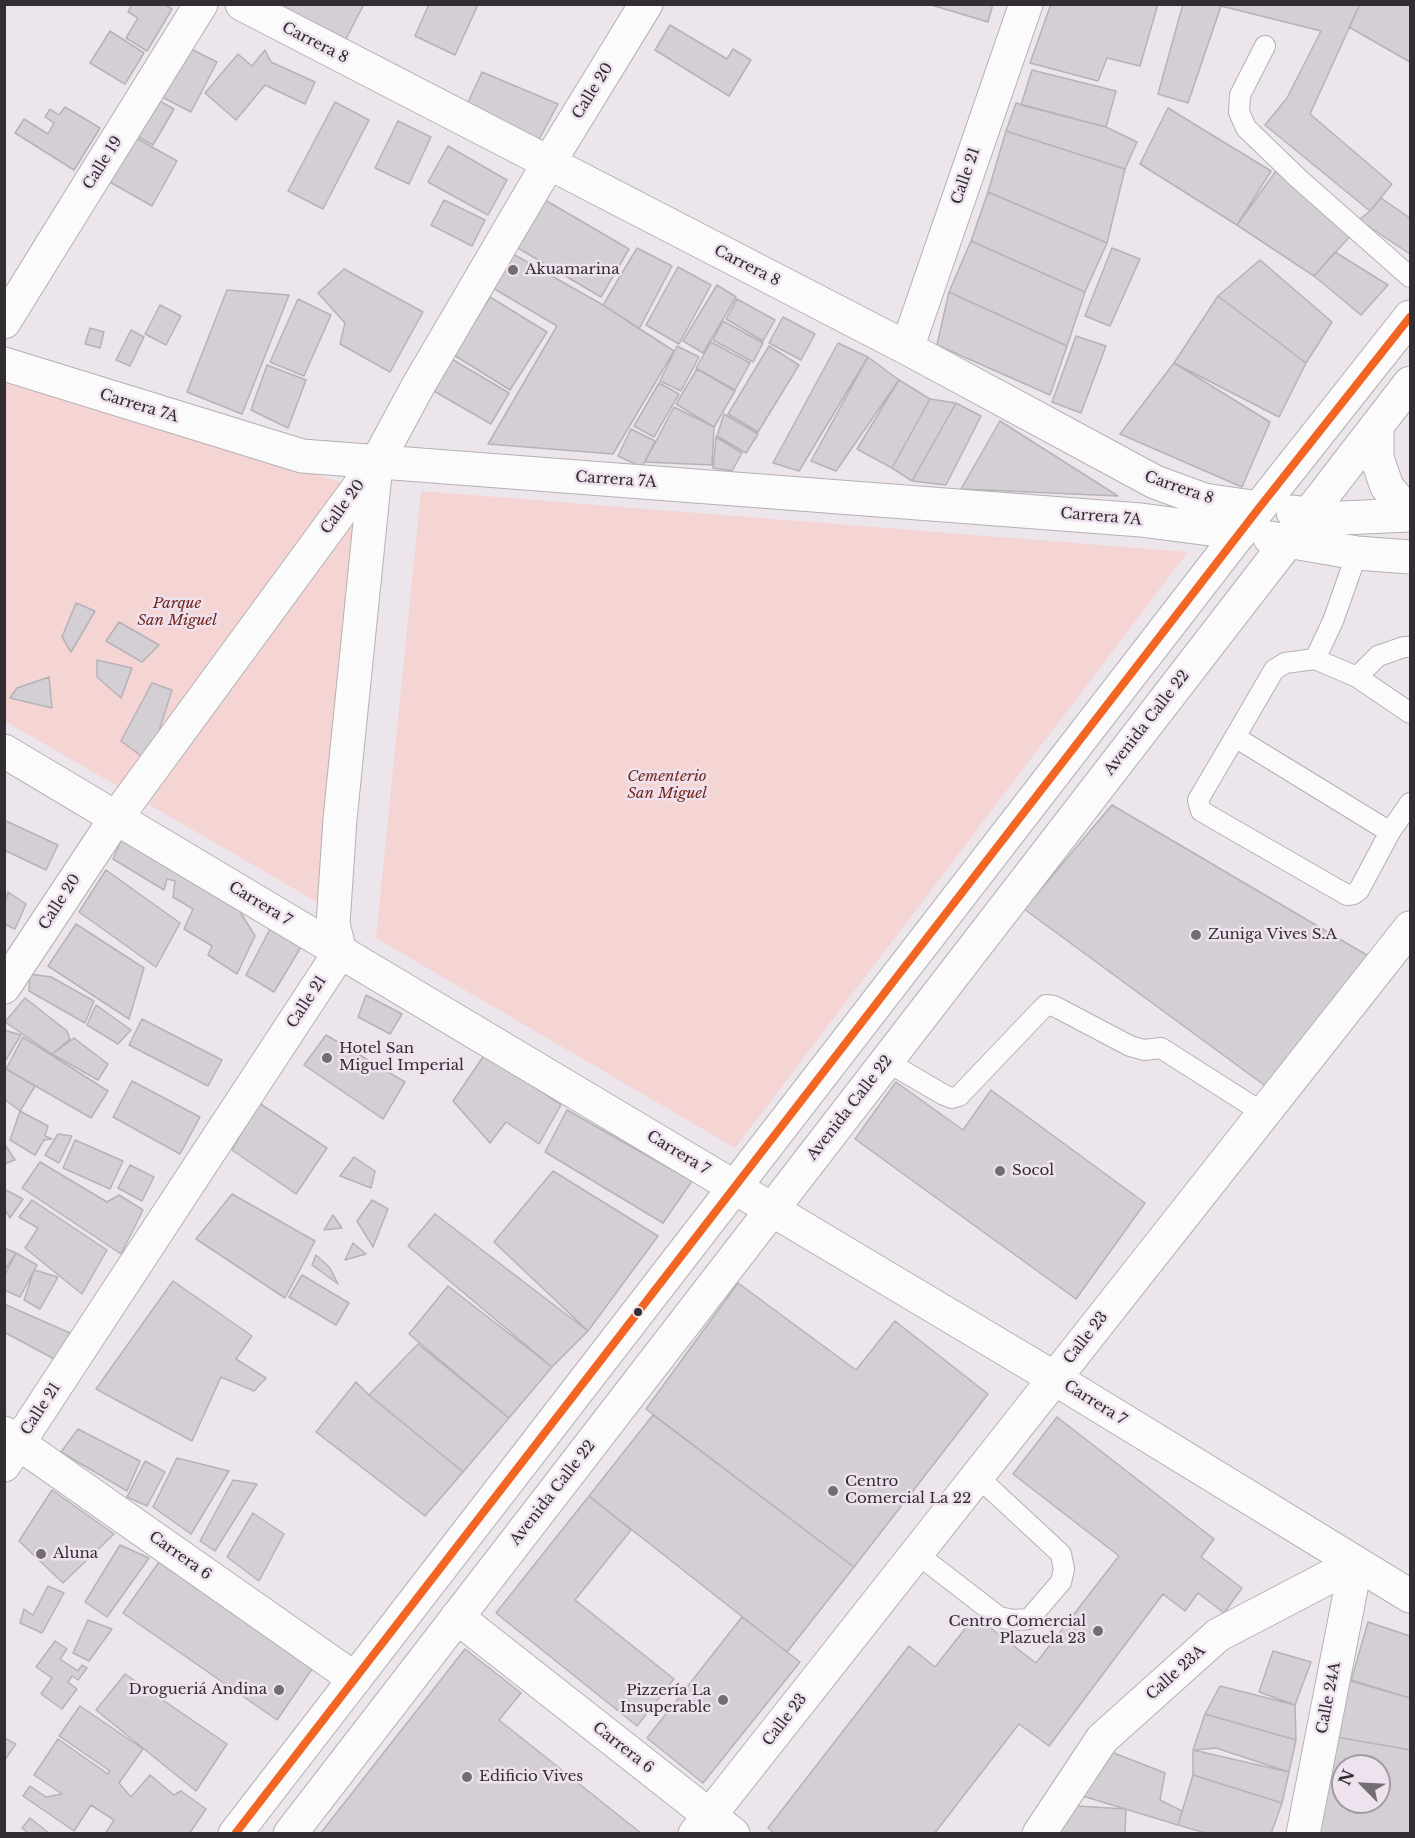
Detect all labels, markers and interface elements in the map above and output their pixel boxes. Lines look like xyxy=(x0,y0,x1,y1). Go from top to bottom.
street label: Carrera 8 xyxy=(279,19,351,67)
street label: Calle 20 xyxy=(569,60,617,122)
street label: Calle 19 xyxy=(80,133,126,193)
street label: Calle 21 xyxy=(948,145,984,207)
street label: Carrera 8 xyxy=(711,242,783,290)
place label: Akuamarina xyxy=(525,261,619,279)
marker: Akuamarina xyxy=(506,263,520,277)
street label: Carrera 7A xyxy=(97,385,181,427)
street label: Carrera 7A xyxy=(575,468,657,492)
street label: Carrera 8 xyxy=(1142,468,1216,508)
street label: Calle 20 xyxy=(317,476,369,538)
street label: Carrera 7A xyxy=(1060,504,1142,530)
park label: Parque San Miguel xyxy=(137,595,217,630)
street label: Avenida Calle 22 xyxy=(1101,667,1193,779)
park label: Cementerio San Miguel xyxy=(627,768,707,803)
street label: Calle 20 xyxy=(35,871,85,933)
street label: Carrera 7 xyxy=(225,878,295,930)
place label: Zuniga Vives S.A xyxy=(1208,926,1337,944)
marker: Zuniga Vives S.A xyxy=(1189,928,1203,942)
street label: Calle 21 xyxy=(283,972,331,1032)
place label: Hotel San Miguel Imperial xyxy=(339,1040,464,1075)
marker: Hotel San Miguel Imperial xyxy=(320,1051,334,1065)
street label: Avenida Calle 22 xyxy=(804,1052,896,1164)
street label: Carrera 7 xyxy=(643,1127,713,1179)
place label: Socol xyxy=(1012,1162,1054,1180)
marker: Socol xyxy=(993,1164,1007,1178)
unlabelled marker xyxy=(632,1306,644,1318)
street label: Calle 23 xyxy=(1060,1308,1112,1368)
street label: Carrera 7 xyxy=(1060,1377,1130,1429)
street label: Calle 21 xyxy=(17,1379,65,1439)
street label: Avenida Calle 22 xyxy=(507,1437,599,1549)
place label: Centro Comercial La 22 xyxy=(845,1473,971,1508)
marker: Centro Comercial La 22 xyxy=(826,1484,840,1498)
street label: Carrera 6 xyxy=(145,1528,215,1584)
place label: Aluna xyxy=(53,1545,98,1563)
marker: Aluna xyxy=(34,1547,48,1561)
place label: Centro Comercial Plazuela 23 xyxy=(948,1613,1086,1648)
marker: Centro Comercial Plazuela 23 xyxy=(1091,1624,1105,1638)
street label: Calle 23A xyxy=(1143,1642,1209,1704)
street label: Calle 24A xyxy=(1313,1661,1345,1735)
place label: Drogueriá Andina xyxy=(129,1681,267,1699)
place label: Pizzería La Insuperable xyxy=(620,1682,711,1717)
marker: Drogueriá Andina xyxy=(272,1683,286,1697)
street label: Calle 23 xyxy=(759,1690,811,1750)
marker: Pizzería La Insuperable xyxy=(716,1693,730,1707)
street label: Carrera 6 xyxy=(589,1719,657,1777)
north arrow xyxy=(1331,1754,1391,1814)
text: N xyxy=(1334,1767,1359,1788)
place label: Edificio Vives xyxy=(479,1768,583,1786)
marker: Edificio Vives xyxy=(460,1770,474,1784)

